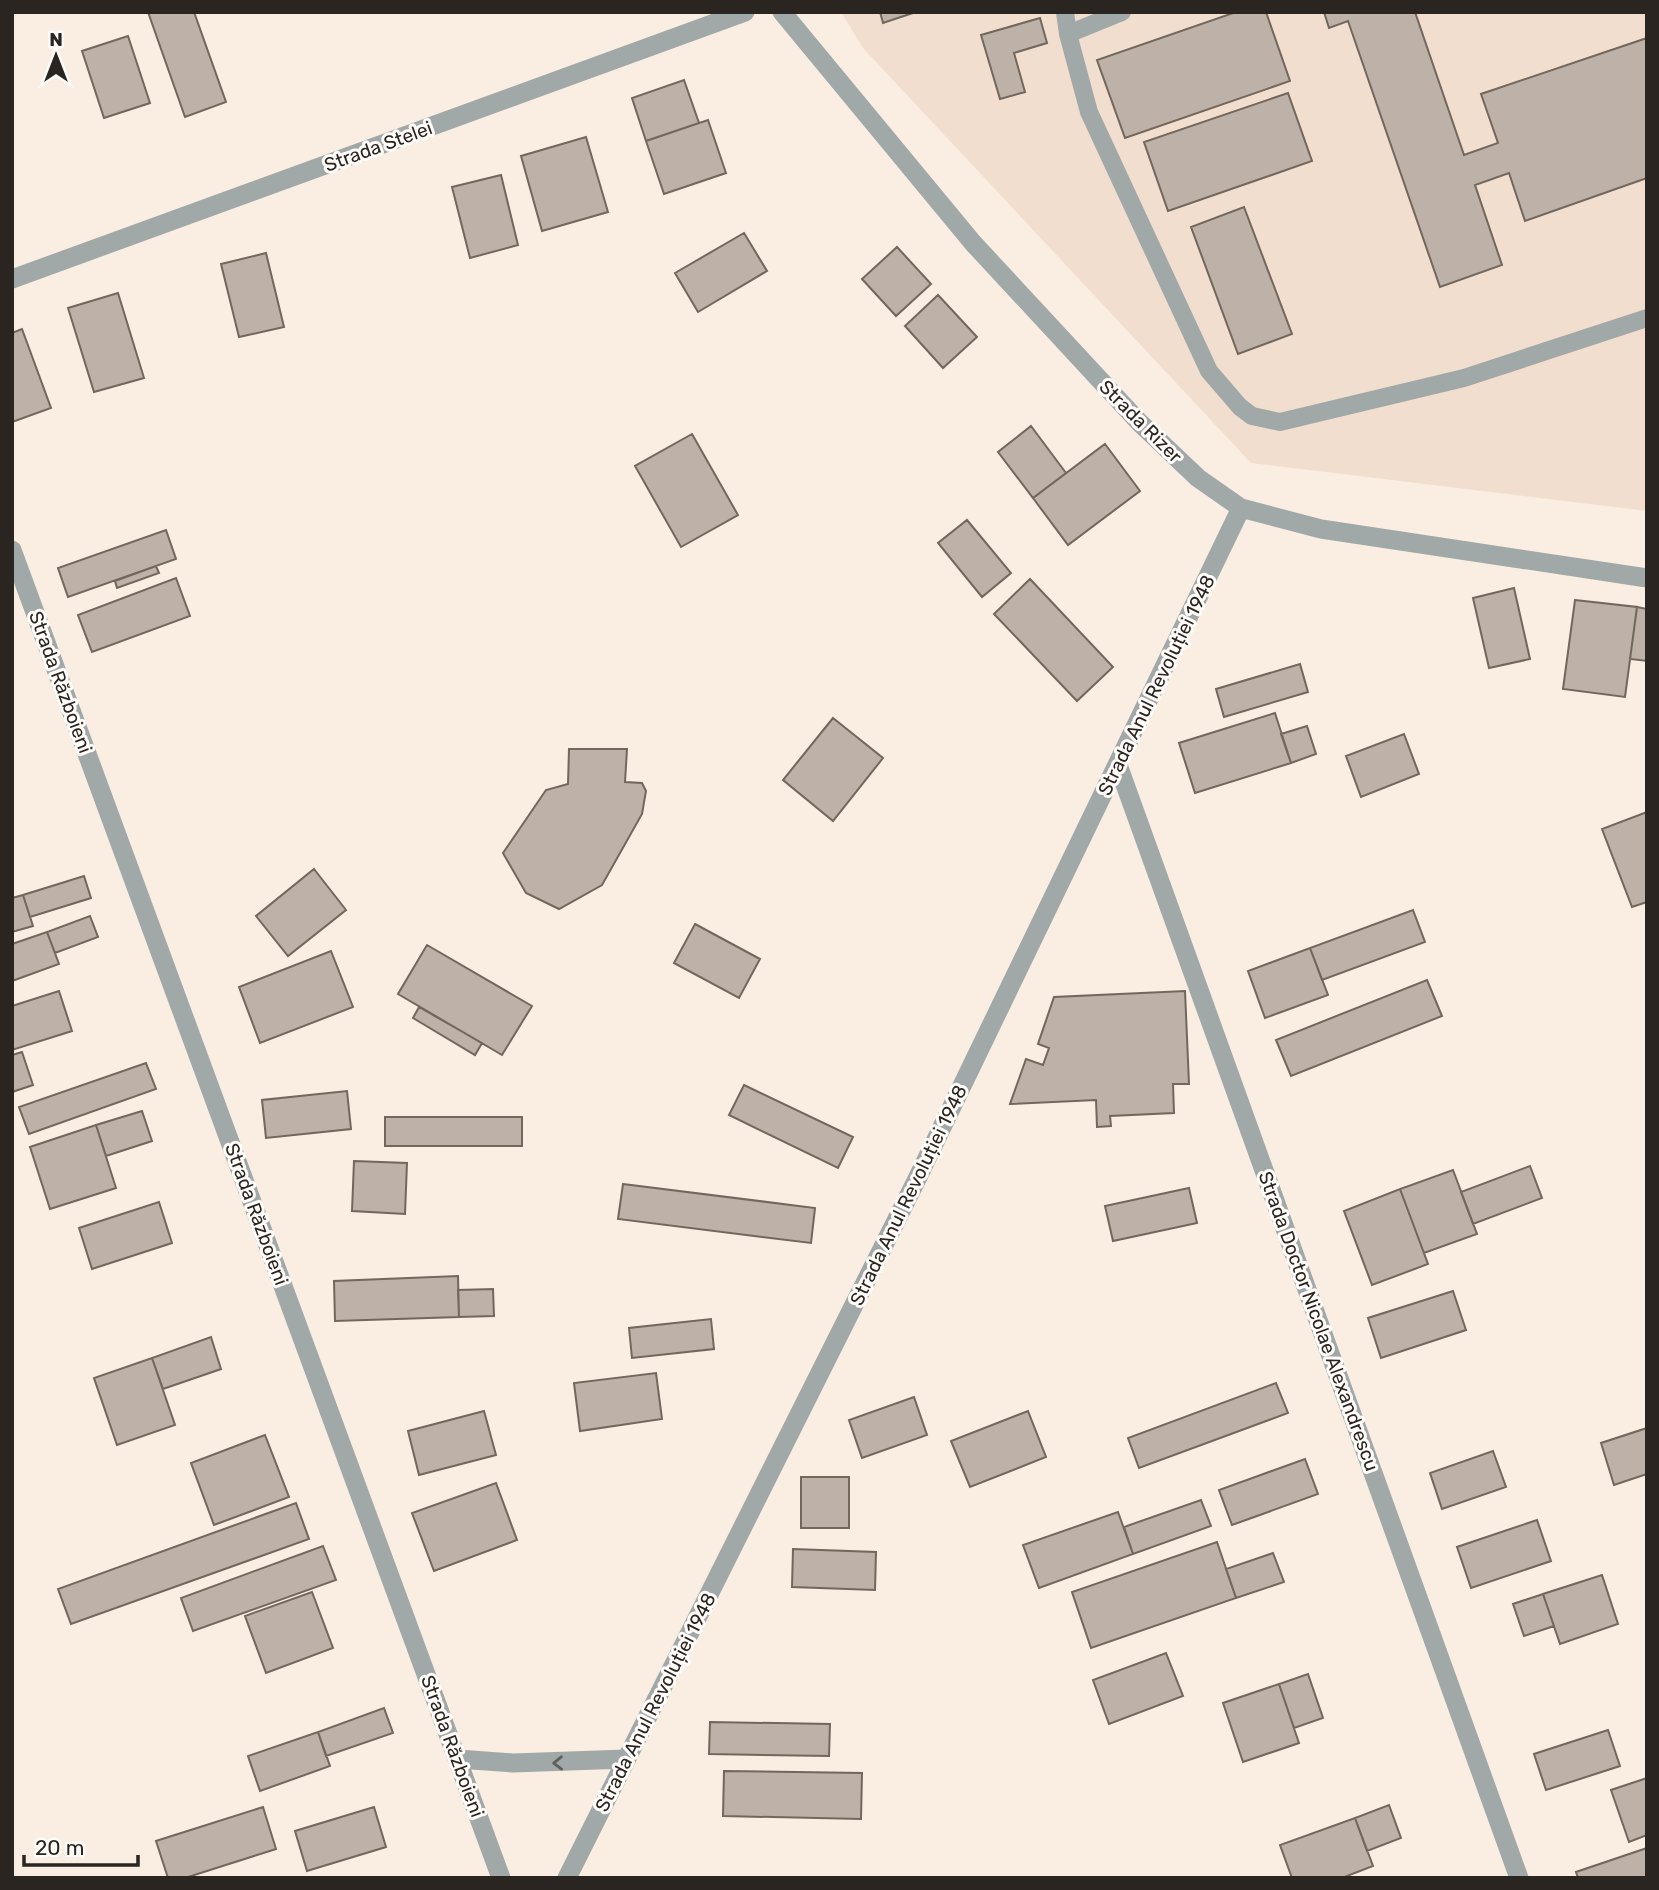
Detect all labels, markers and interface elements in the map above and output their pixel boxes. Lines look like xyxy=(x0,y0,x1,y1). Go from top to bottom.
north arrow xyxy=(21,21,91,91)
text: N xyxy=(49,28,63,51)
street label: Strada Stelei xyxy=(321,116,435,177)
street label: Strada Rizer xyxy=(1094,375,1187,468)
street label: Strada Anul Revoluției 1948 xyxy=(1093,571,1220,799)
street label: Strada Războieni xyxy=(24,608,97,756)
street label: Strada Anul Revoluției 1948 xyxy=(845,1081,972,1309)
street label: Strada Războieni xyxy=(220,1140,293,1288)
street label: Strada Doctor Nicolae Alexandrescu xyxy=(1253,1168,1384,1474)
street label: Strada Anul Revoluției 1948 xyxy=(590,1589,721,1815)
street label: Strada Războieni xyxy=(416,1672,489,1820)
one-way arrow xyxy=(552,1755,563,1771)
scale bar xyxy=(24,1824,138,1868)
text: 20 m xyxy=(35,1835,84,1860)

